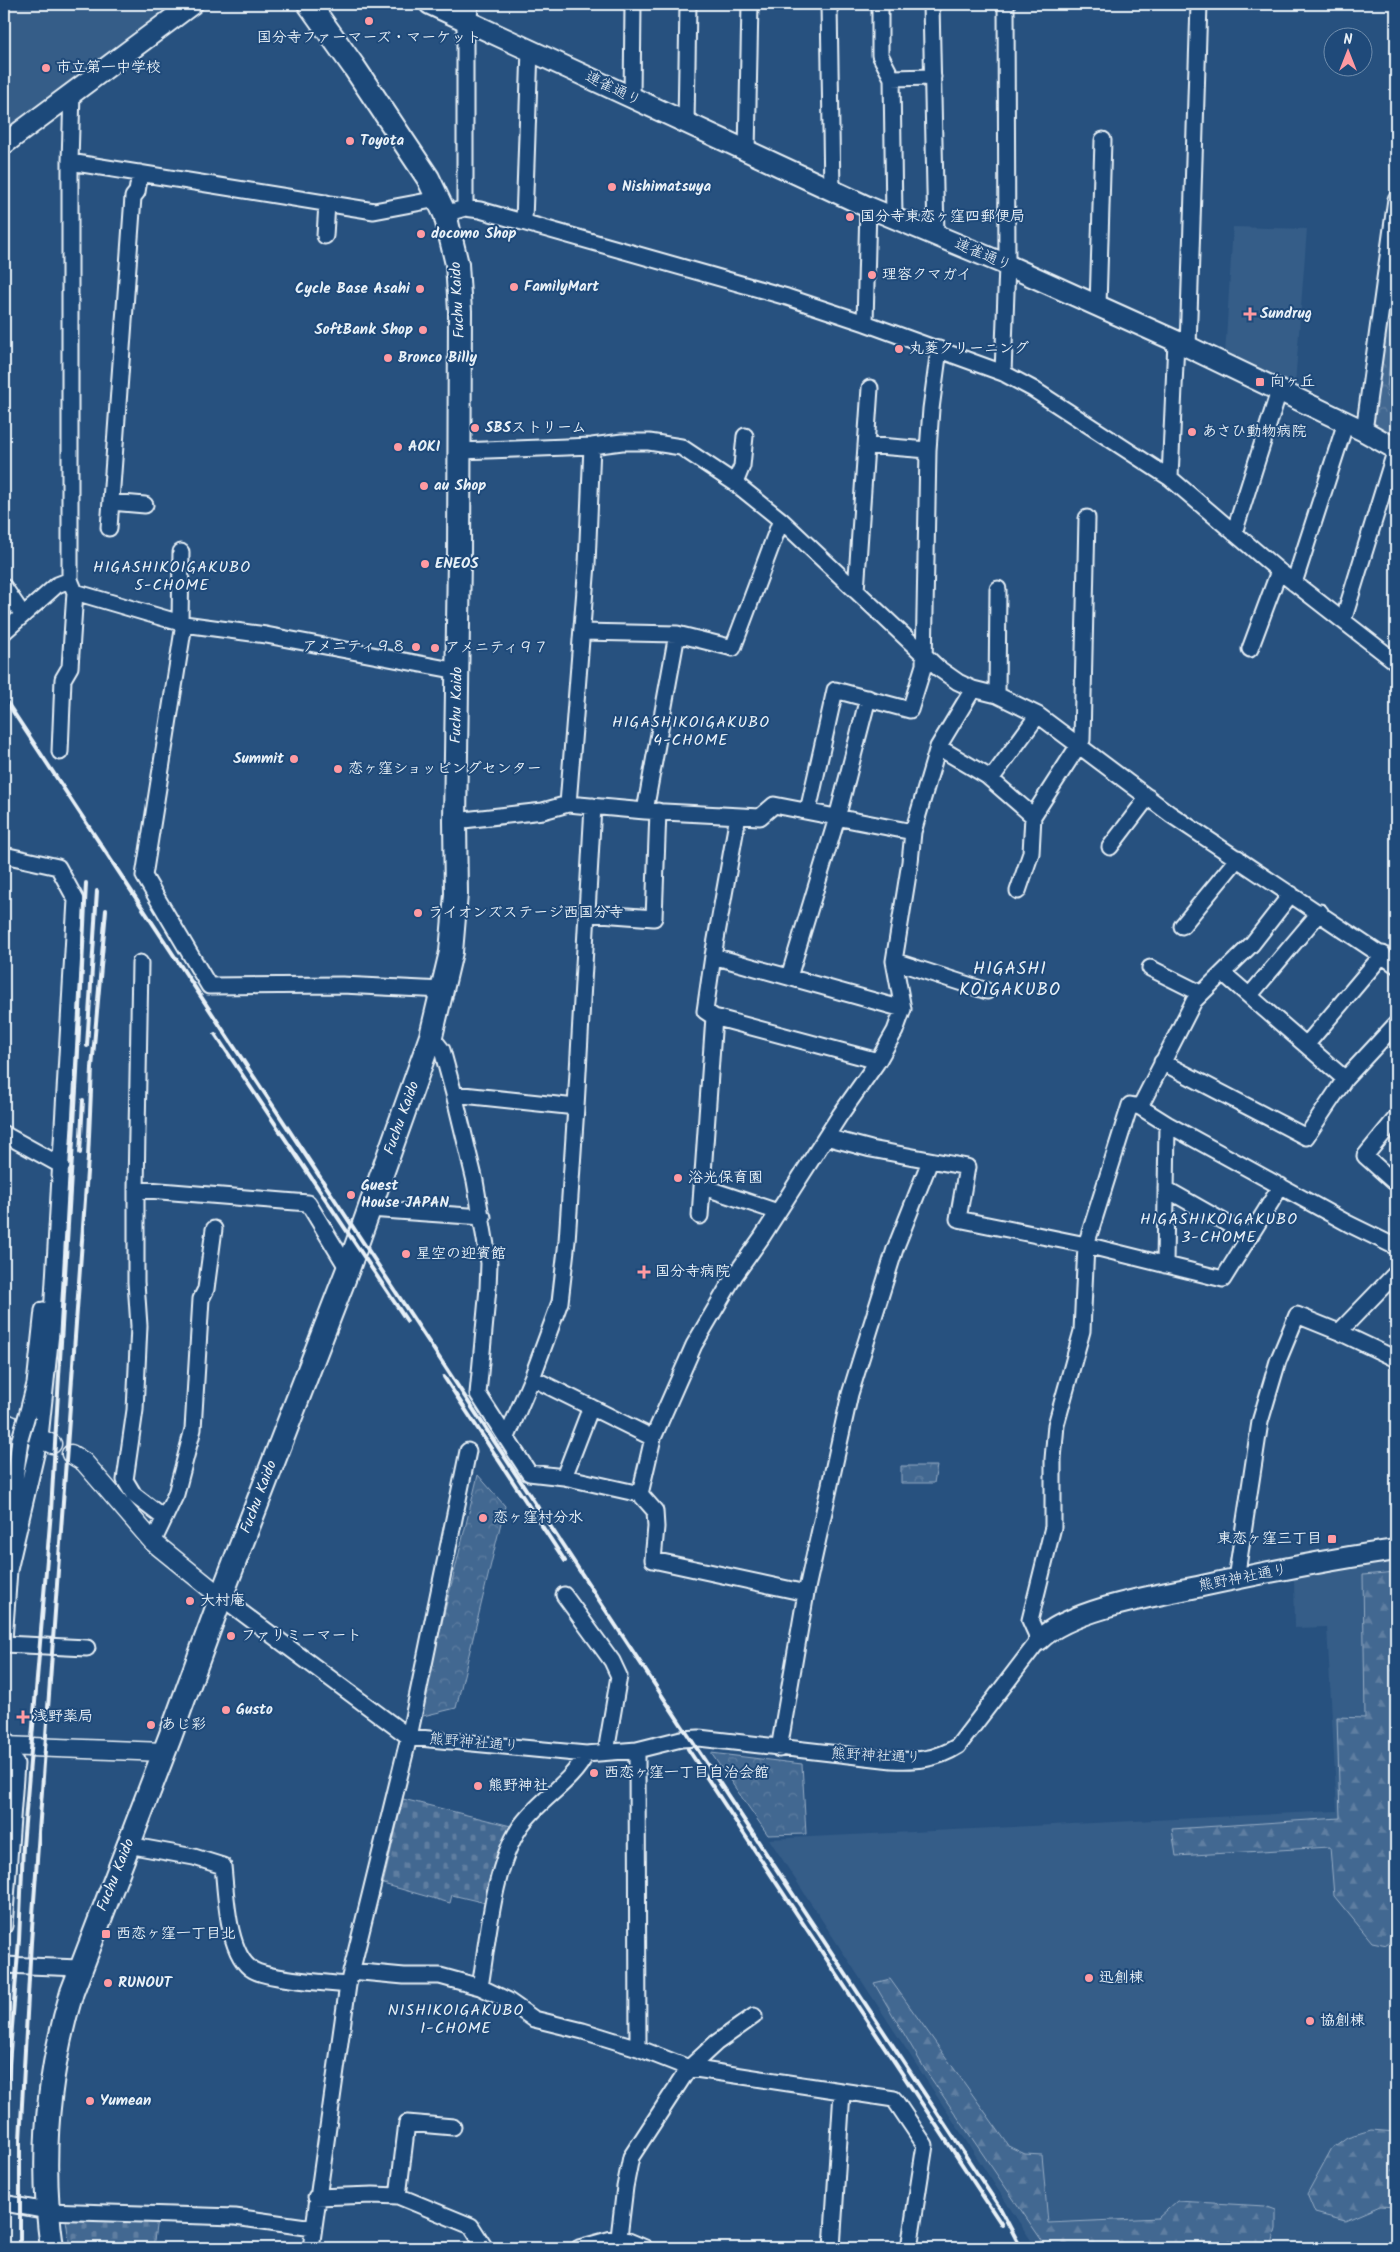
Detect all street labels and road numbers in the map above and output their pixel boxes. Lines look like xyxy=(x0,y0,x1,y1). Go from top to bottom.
street label: 連雀通り xyxy=(581,65,645,113)
street label: 連雀通り xyxy=(951,232,1015,278)
street label: Fuchu Kaido xyxy=(444,261,472,339)
street label: Fuchu Kaido xyxy=(444,666,470,744)
street label: Fuchu Kaido xyxy=(378,1078,426,1158)
street label: Fuchu Kaido xyxy=(234,1457,284,1537)
street label: 熊野神社通り xyxy=(1197,1558,1289,1598)
street label: 熊野神社通り xyxy=(428,1727,520,1759)
street label: 熊野神社通り xyxy=(830,1742,922,1770)
street label: Fuchu Kaido xyxy=(90,1835,142,1915)

